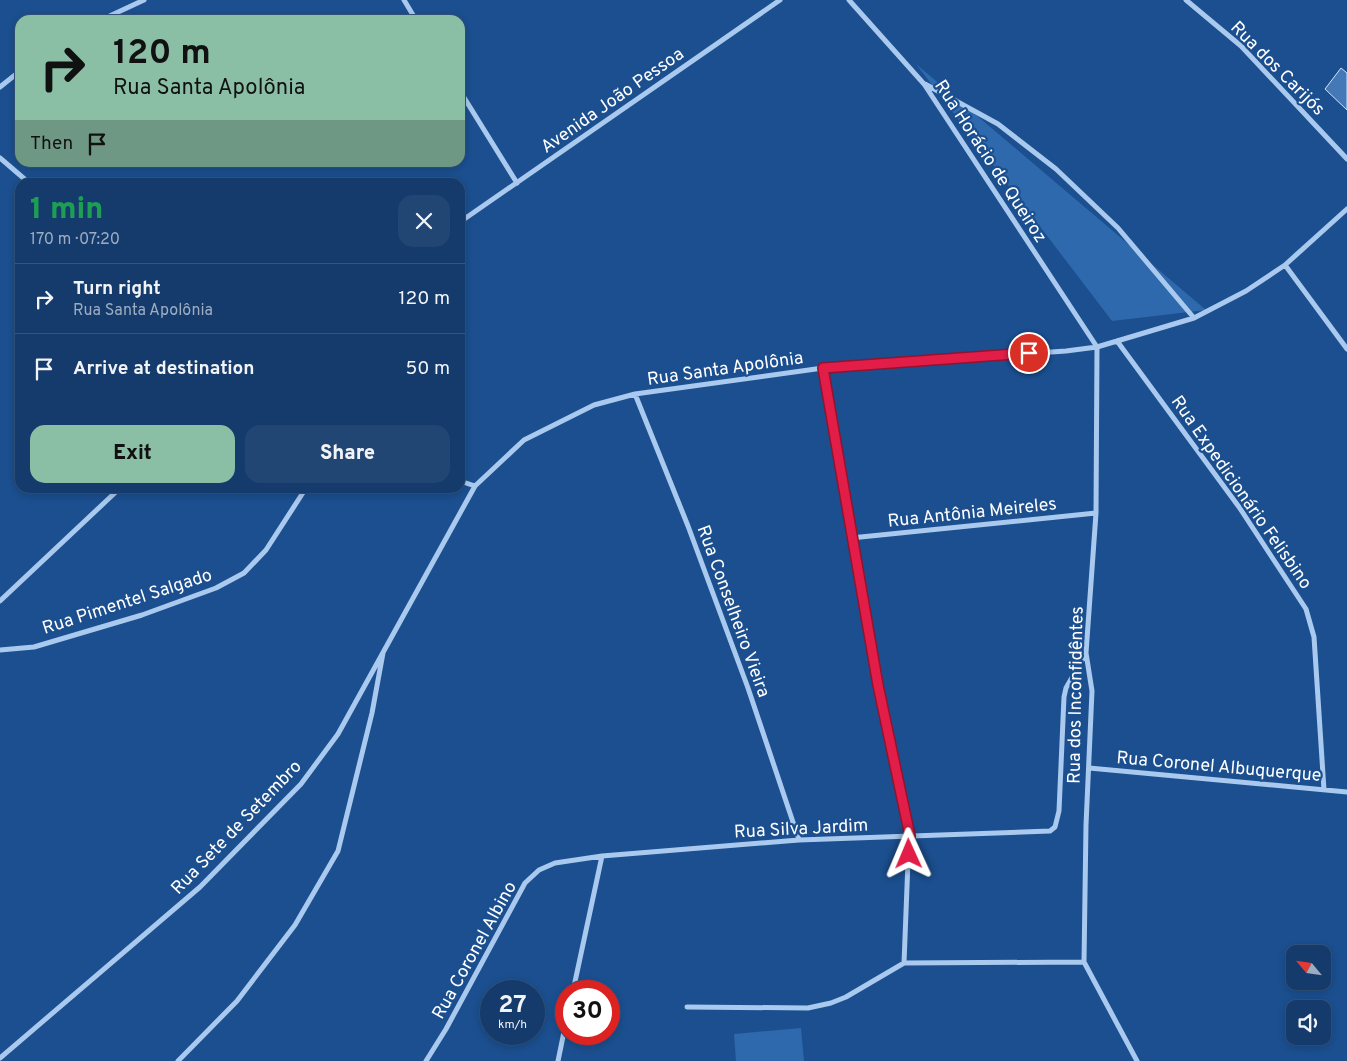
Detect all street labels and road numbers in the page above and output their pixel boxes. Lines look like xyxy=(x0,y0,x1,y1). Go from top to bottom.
street label: Rua dos Carijós xyxy=(1225,17,1329,121)
street label: Avenida João Pessoa xyxy=(537,43,689,159)
street label: Rua Horácio de Queiroz xyxy=(928,76,1051,248)
street label: Rua Santa Apolônia xyxy=(646,347,805,392)
street label: Rua Expedicionário Felisbino xyxy=(1165,392,1316,594)
street label: Rua Antônia Meireles xyxy=(886,493,1058,534)
street label: Rua Conselheiro Vieira xyxy=(691,522,774,701)
street label: Rua Pimentel Salgado xyxy=(40,564,215,641)
street label: Rua dos Inconfidêntes xyxy=(1063,606,1090,784)
street label: Rua Coronel Albuquerque xyxy=(1115,747,1322,788)
street label: Rua Sete de Setembro xyxy=(167,756,307,900)
street label: Rua Silva Jardim xyxy=(733,814,869,844)
street label: Rua Coronel Albino xyxy=(428,878,523,1024)

